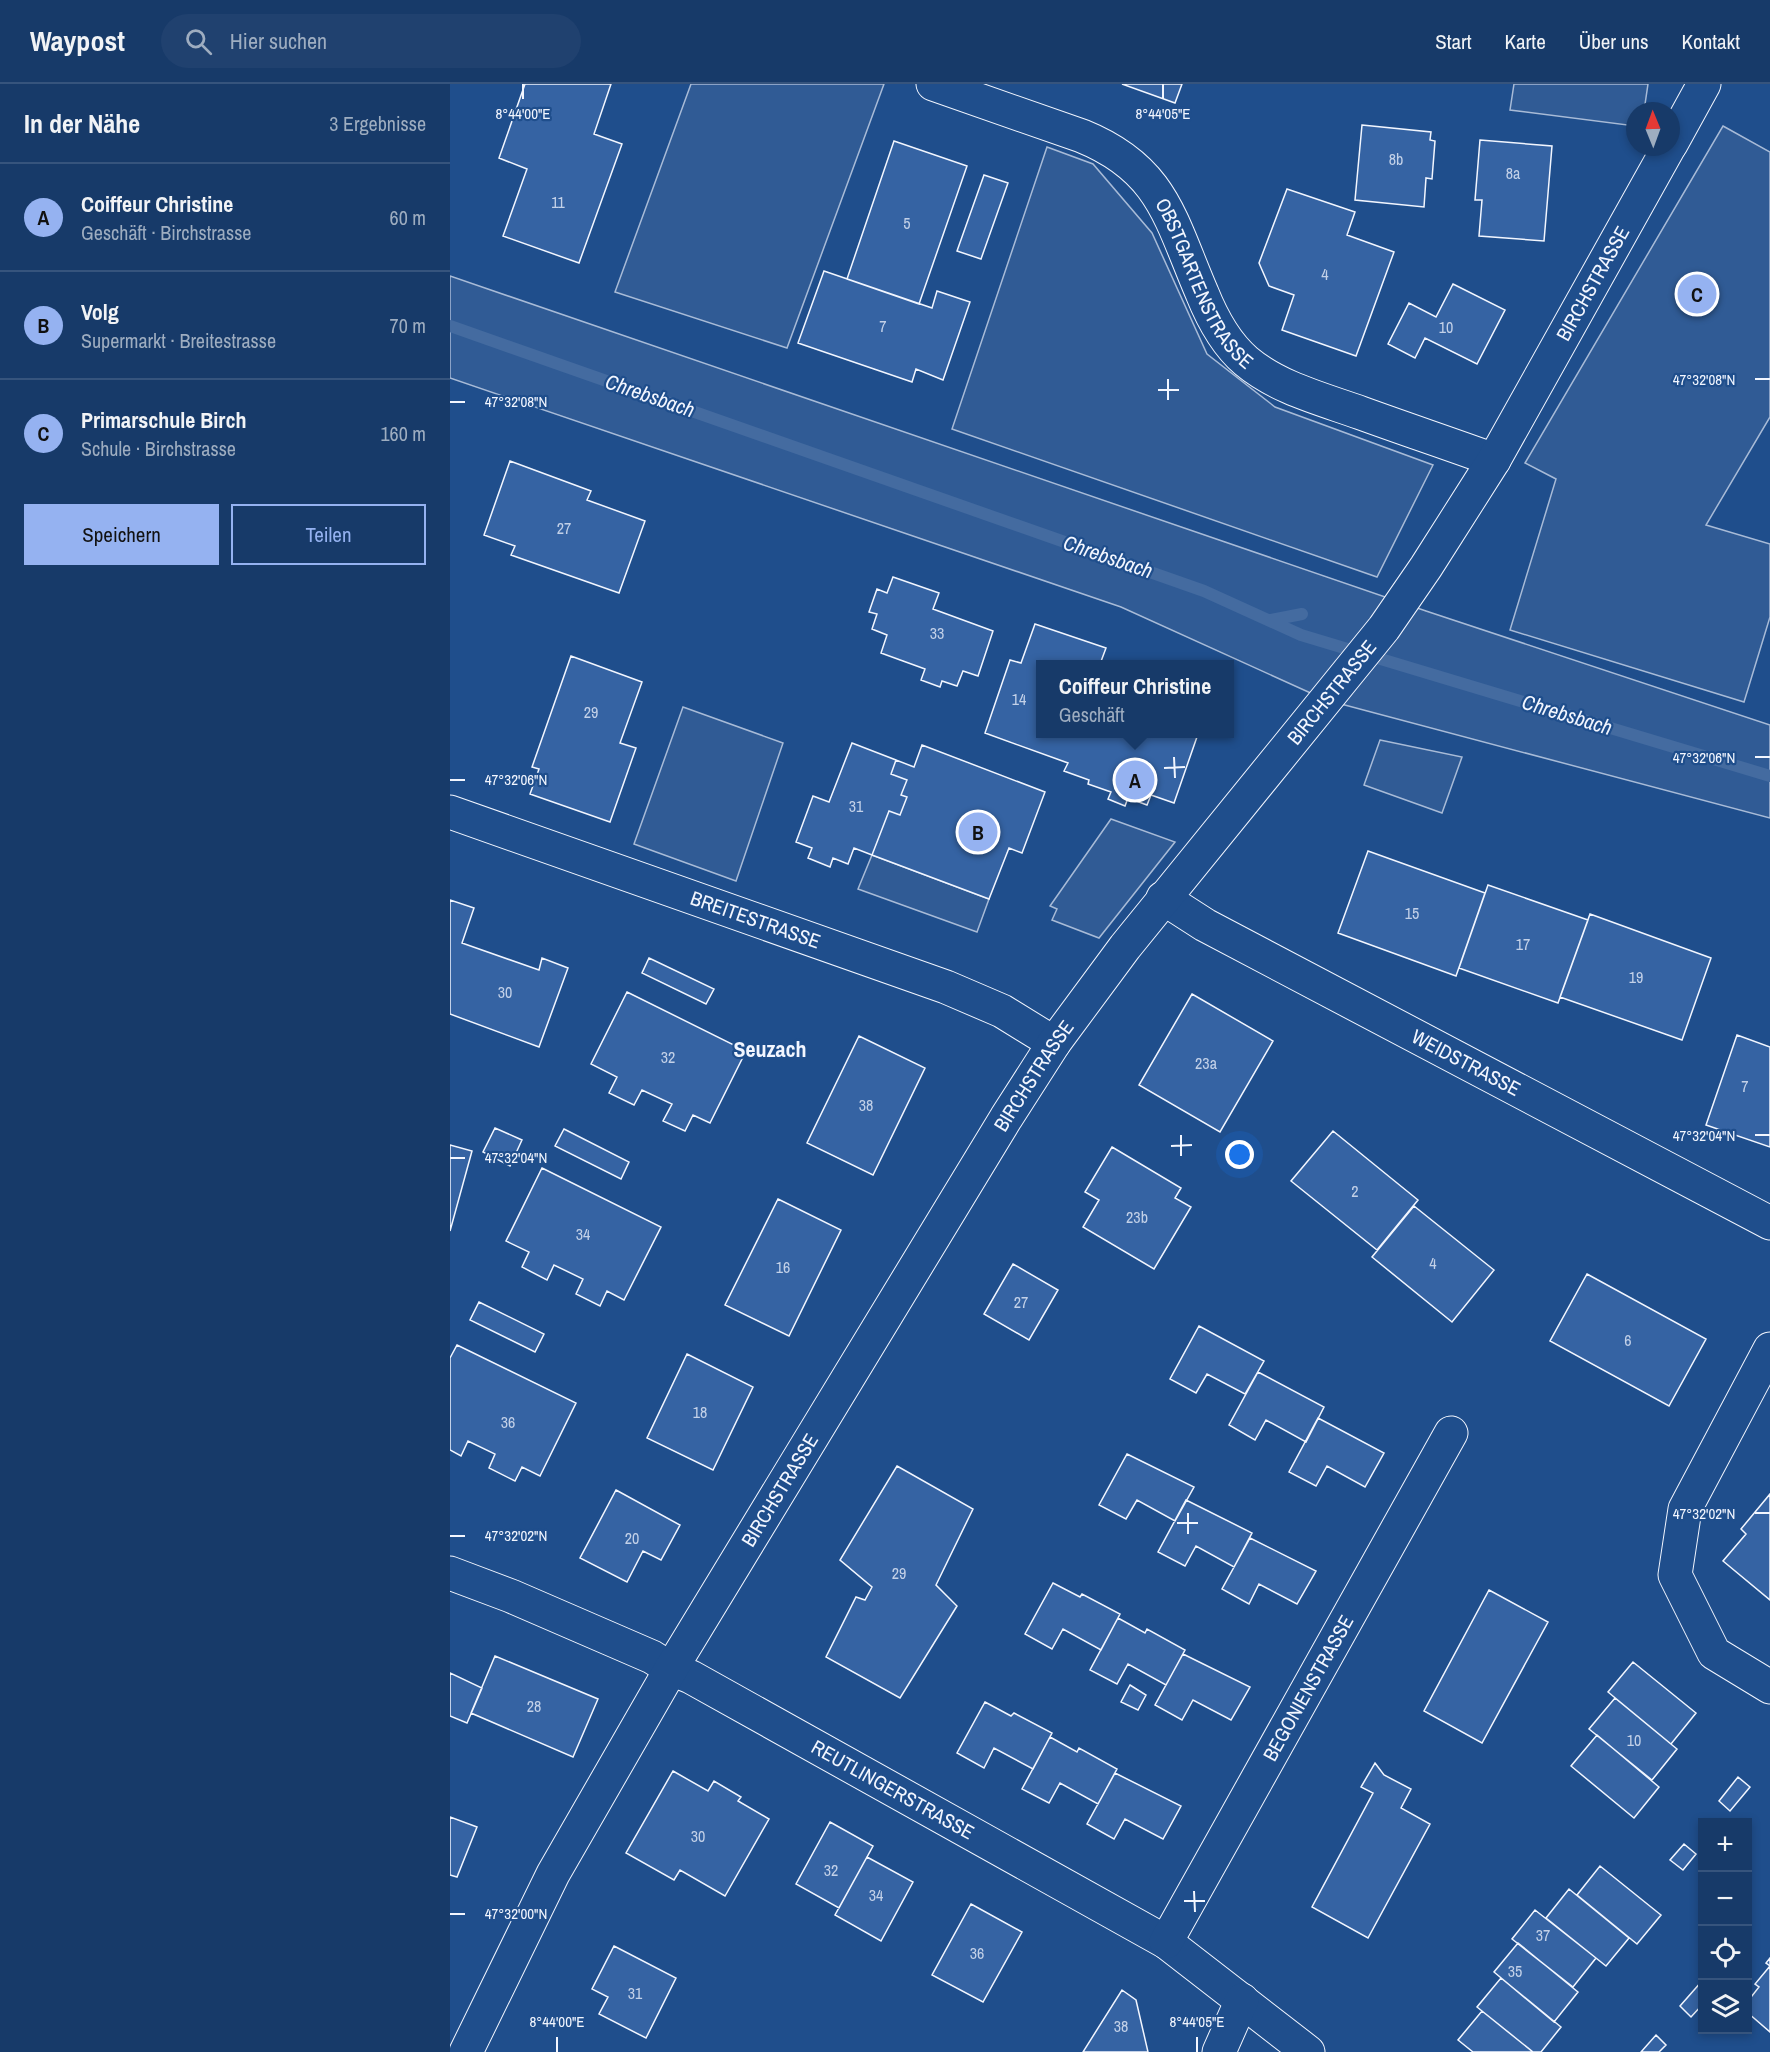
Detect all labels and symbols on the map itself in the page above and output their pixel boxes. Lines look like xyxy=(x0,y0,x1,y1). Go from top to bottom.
north arrow xyxy=(1626,102,1680,156)
text: 8°44'00"E xyxy=(495,103,551,124)
text: 8°44'05"E xyxy=(1135,103,1191,124)
house number: 8b xyxy=(1389,148,1403,170)
house number: 8a xyxy=(1506,162,1521,184)
house number: 11 xyxy=(551,191,566,213)
street label: OBSTGARTENSTRASSE xyxy=(1150,193,1260,375)
house number: 5 xyxy=(903,212,911,234)
street label: BIRCHSTRASSE xyxy=(1549,221,1635,345)
house number: 4 xyxy=(1321,263,1329,285)
pin: C xyxy=(1678,272,1716,316)
house number: 7 xyxy=(879,315,887,337)
house number: 10 xyxy=(1439,316,1453,338)
water label: Chrebsbach xyxy=(602,367,699,424)
text: 47°32'08"N xyxy=(1673,369,1735,390)
text: 47°32'08"N xyxy=(485,391,547,412)
house number: 27 xyxy=(557,517,571,539)
water label: Chrebsbach xyxy=(1060,528,1157,585)
house number: 33 xyxy=(930,622,944,644)
street label: BIRCHSTRASSE xyxy=(1281,634,1382,750)
water label: Chrebsbach xyxy=(1519,687,1616,742)
house number: 14 xyxy=(1012,688,1026,710)
house number: 29 xyxy=(584,701,598,723)
text: 47°32'06"N xyxy=(1673,747,1735,768)
pin: A xyxy=(1116,758,1154,802)
text: 47°32'06"N xyxy=(485,769,547,790)
house number: 31 xyxy=(849,795,864,817)
pin: B xyxy=(958,810,998,855)
street label: BREITESTRASSE xyxy=(687,884,824,955)
house number: 15 xyxy=(1405,902,1419,924)
house number: 17 xyxy=(1516,933,1530,955)
house number: 19 xyxy=(1629,966,1643,988)
house number: 30 xyxy=(498,981,512,1003)
street label: BIRCHSTRASSE xyxy=(987,1014,1079,1136)
street label: WEIDSTRASSE xyxy=(1407,1022,1525,1102)
district label: Seuzach xyxy=(733,1034,807,1064)
house number: 32 xyxy=(661,1046,675,1068)
house number: 23a xyxy=(1195,1052,1218,1074)
house number: 7 xyxy=(1741,1075,1749,1097)
house number: 38 xyxy=(859,1094,873,1116)
text: 47°32'04"N xyxy=(1673,1125,1735,1146)
your location xyxy=(1225,1140,1254,1169)
text: 47°32'04"N xyxy=(485,1147,547,1168)
house number: 2 xyxy=(1351,1180,1359,1202)
house number: 23b xyxy=(1126,1206,1148,1228)
house number: 34 xyxy=(576,1223,590,1245)
house number: 4 xyxy=(1429,1252,1437,1274)
house number: 16 xyxy=(776,1256,790,1278)
house number: 27 xyxy=(1014,1291,1028,1313)
house number: 6 xyxy=(1624,1329,1632,1351)
house number: 18 xyxy=(693,1401,707,1423)
house number: 36 xyxy=(501,1411,515,1433)
street label: BIRCHSTRASSE xyxy=(735,1428,824,1551)
text: 47°32'02"N xyxy=(1673,1503,1735,1524)
text: 47°32'02"N xyxy=(485,1525,547,1546)
house number: 20 xyxy=(625,1527,639,1549)
house number: 29 xyxy=(892,1562,906,1584)
street label: BEGONIENSTRASSE xyxy=(1256,1610,1359,1766)
house number: 28 xyxy=(527,1695,541,1717)
house number: 10 xyxy=(1627,1729,1641,1751)
street label: REUTLINGERSTRASSE xyxy=(807,1733,979,1845)
house number: 30 xyxy=(691,1825,705,1847)
house number: 32 xyxy=(824,1859,838,1881)
house number: 34 xyxy=(869,1884,883,1906)
text: 47°32'00"N xyxy=(485,1903,547,1924)
house number: 37 xyxy=(1536,1924,1550,1946)
house number: 36 xyxy=(970,1942,984,1964)
house number: 35 xyxy=(1508,1960,1522,1982)
house number: 31 xyxy=(628,1982,643,2004)
text: 8°44'00"E xyxy=(529,2011,585,2032)
text: 8°44'05"E xyxy=(1169,2011,1225,2032)
house number: 38 xyxy=(1114,2015,1128,2037)

